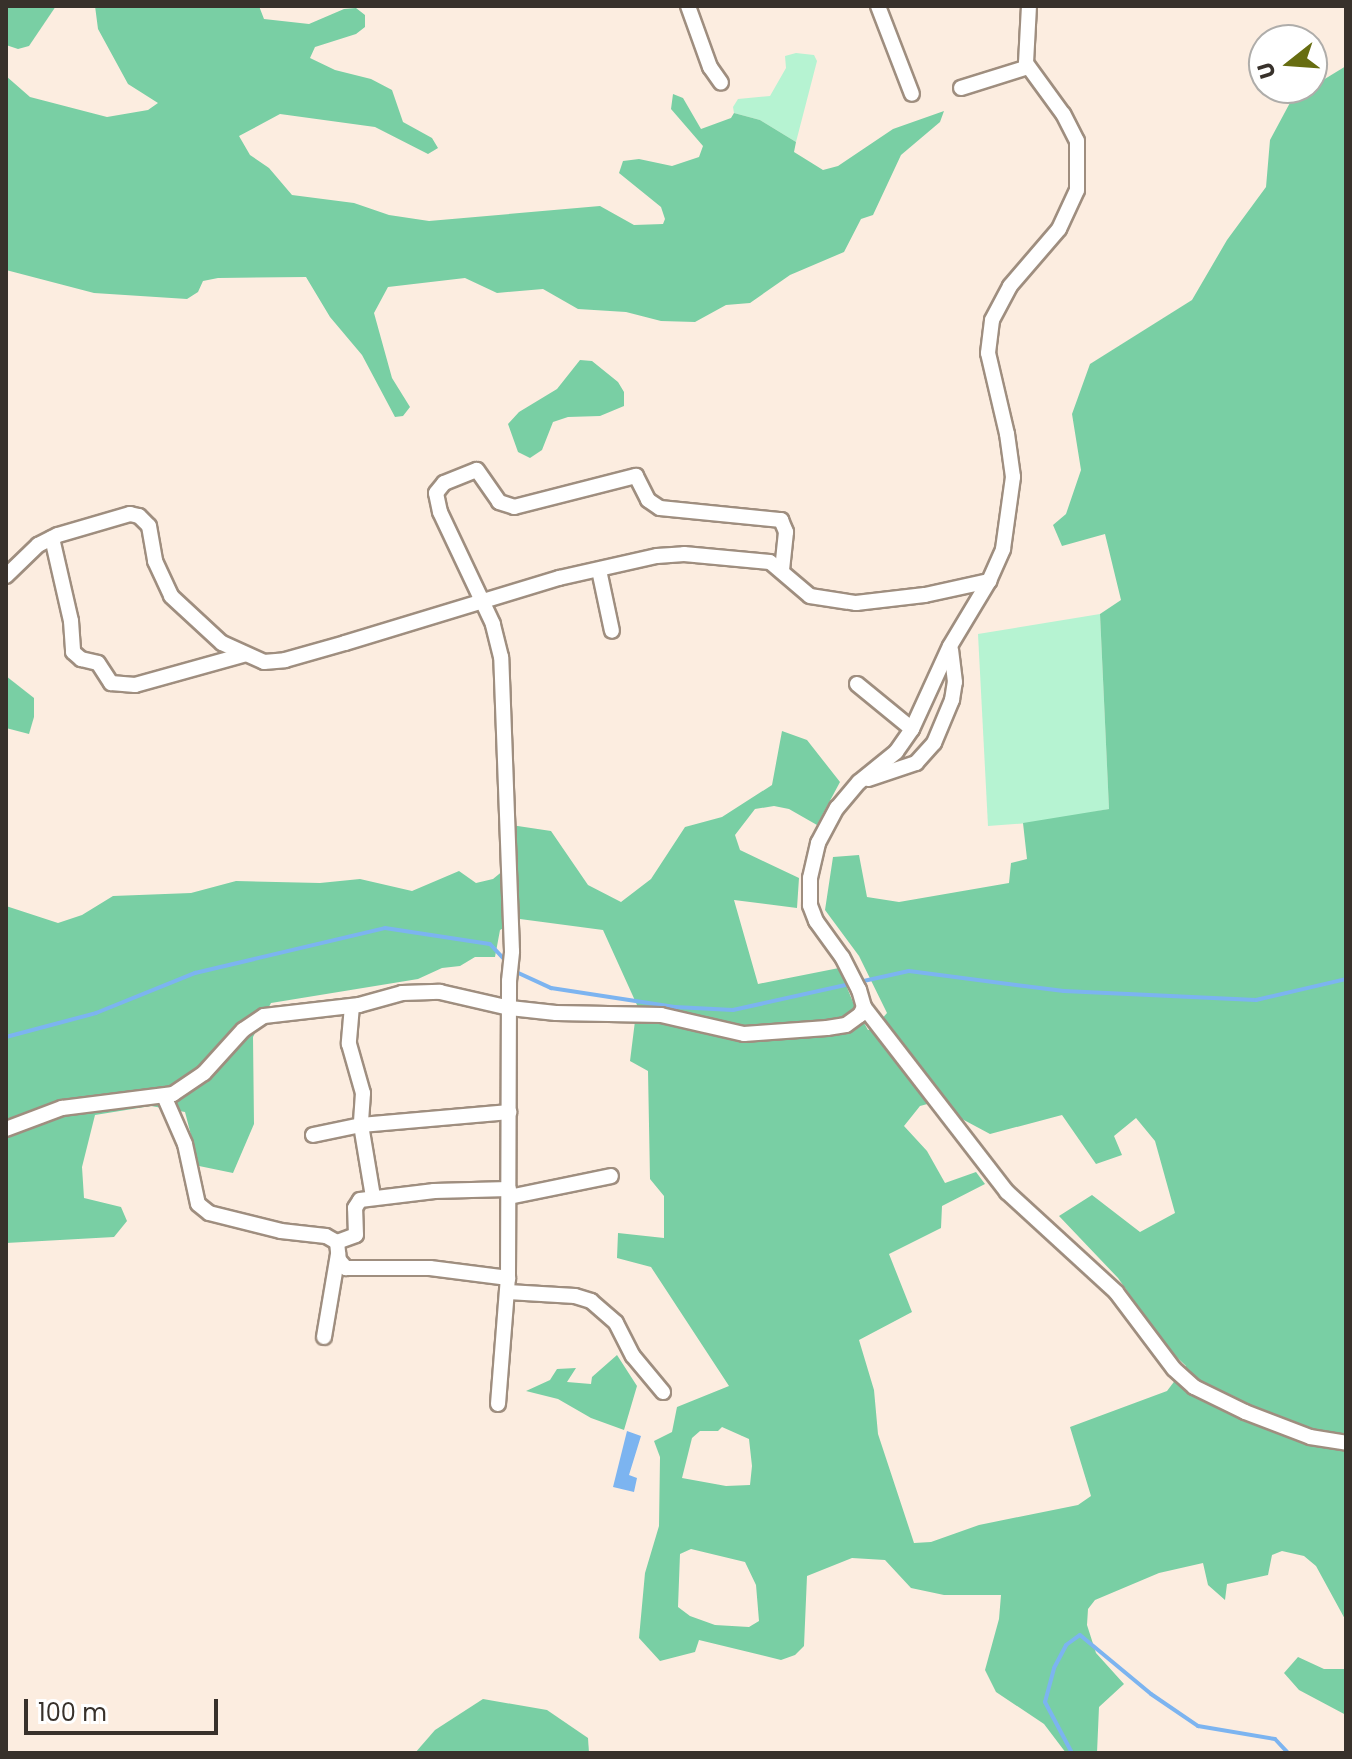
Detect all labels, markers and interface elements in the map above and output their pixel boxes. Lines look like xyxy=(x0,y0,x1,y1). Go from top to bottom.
north arrow xyxy=(1248,24,1328,104)
text: U xyxy=(1249,59,1284,83)
scale bar xyxy=(28,1683,222,1733)
text: 100 m xyxy=(38,1696,107,1729)

